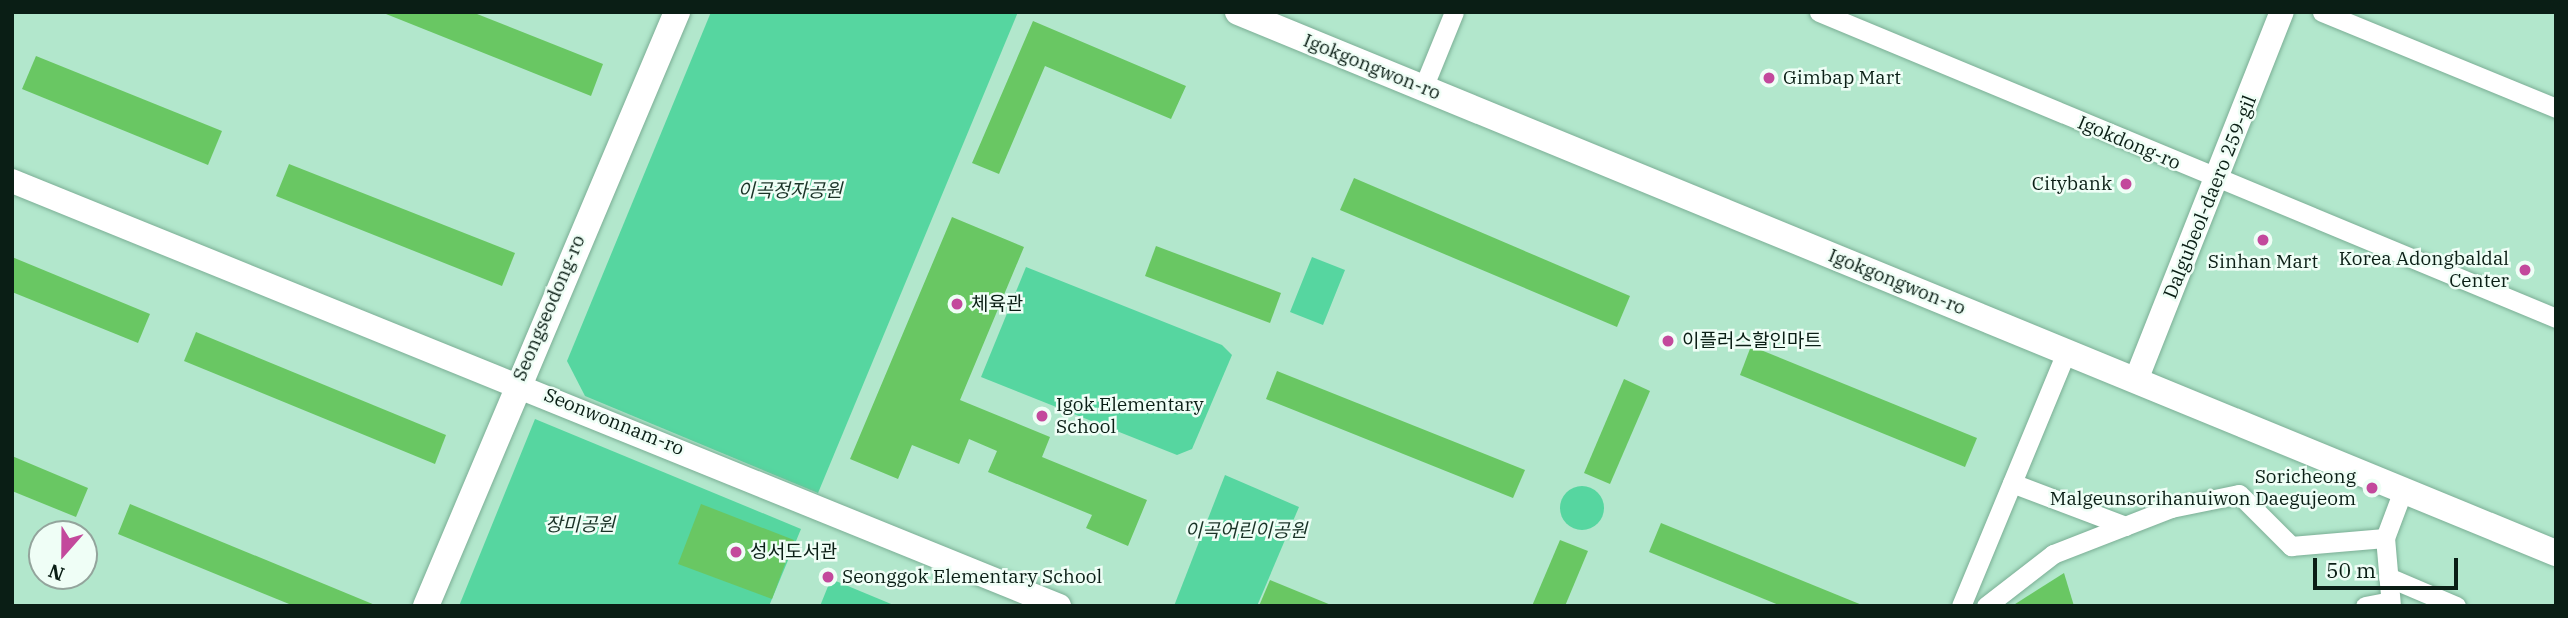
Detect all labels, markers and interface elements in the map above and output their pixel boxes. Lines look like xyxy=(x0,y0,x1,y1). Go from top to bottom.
street label: Igokgongwon-ro xyxy=(1300,29,1444,105)
place label: Gimbap Mart xyxy=(1783,67,1901,89)
marker: Gimbap Mart xyxy=(1761,70,1777,86)
street label: Dalgubeol-daero 259-gil xyxy=(2159,92,2261,302)
street label: Igokdong-ro xyxy=(2074,111,2184,175)
place label: Citybank xyxy=(2032,173,2112,195)
marker: Citybank xyxy=(2118,176,2134,192)
park label: 이곡정자공원 xyxy=(738,180,842,202)
street label: Seongseodong-ro xyxy=(508,232,590,384)
marker: Sinhan Mart xyxy=(2255,232,2271,248)
street label: Igokgongwon-ro xyxy=(1825,244,1969,320)
place label: Korea Adongbaldal Center xyxy=(2339,248,2509,292)
place label: Sinhan Mart xyxy=(2208,251,2318,273)
marker: Korea Adongbaldal Center xyxy=(2515,260,2535,280)
place label: 체육관 xyxy=(971,293,1023,315)
marker: 체육관 xyxy=(949,296,965,312)
place label: 이플러스할인마트 xyxy=(1682,330,1822,352)
marker: 이플러스할인마트 xyxy=(1660,333,1676,349)
street label: Seonwonnam-ro xyxy=(541,384,687,460)
place label: Igok Elementary School xyxy=(1056,394,1204,438)
marker: Igok Elementary School xyxy=(1034,408,1050,424)
place label: Soricheong Malgeunsorihanuiwon Daegujeom xyxy=(2050,466,2356,510)
marker: Soricheong Malgeunsorihanuiwon Daegujeom xyxy=(2362,478,2382,498)
park label: 장미공원 xyxy=(545,514,615,536)
north arrow xyxy=(28,520,98,590)
park label: 이곡어린이공원 xyxy=(1185,520,1307,542)
place label: 성서도서관 xyxy=(750,541,837,563)
marker: 성서도서관 xyxy=(728,544,744,560)
scale bar xyxy=(2316,544,2461,588)
text: 50 m xyxy=(2326,556,2376,584)
text: N xyxy=(45,559,68,587)
place label: Seonggok Elementary School xyxy=(842,566,1102,588)
marker: Seonggok Elementary School xyxy=(820,569,836,585)

